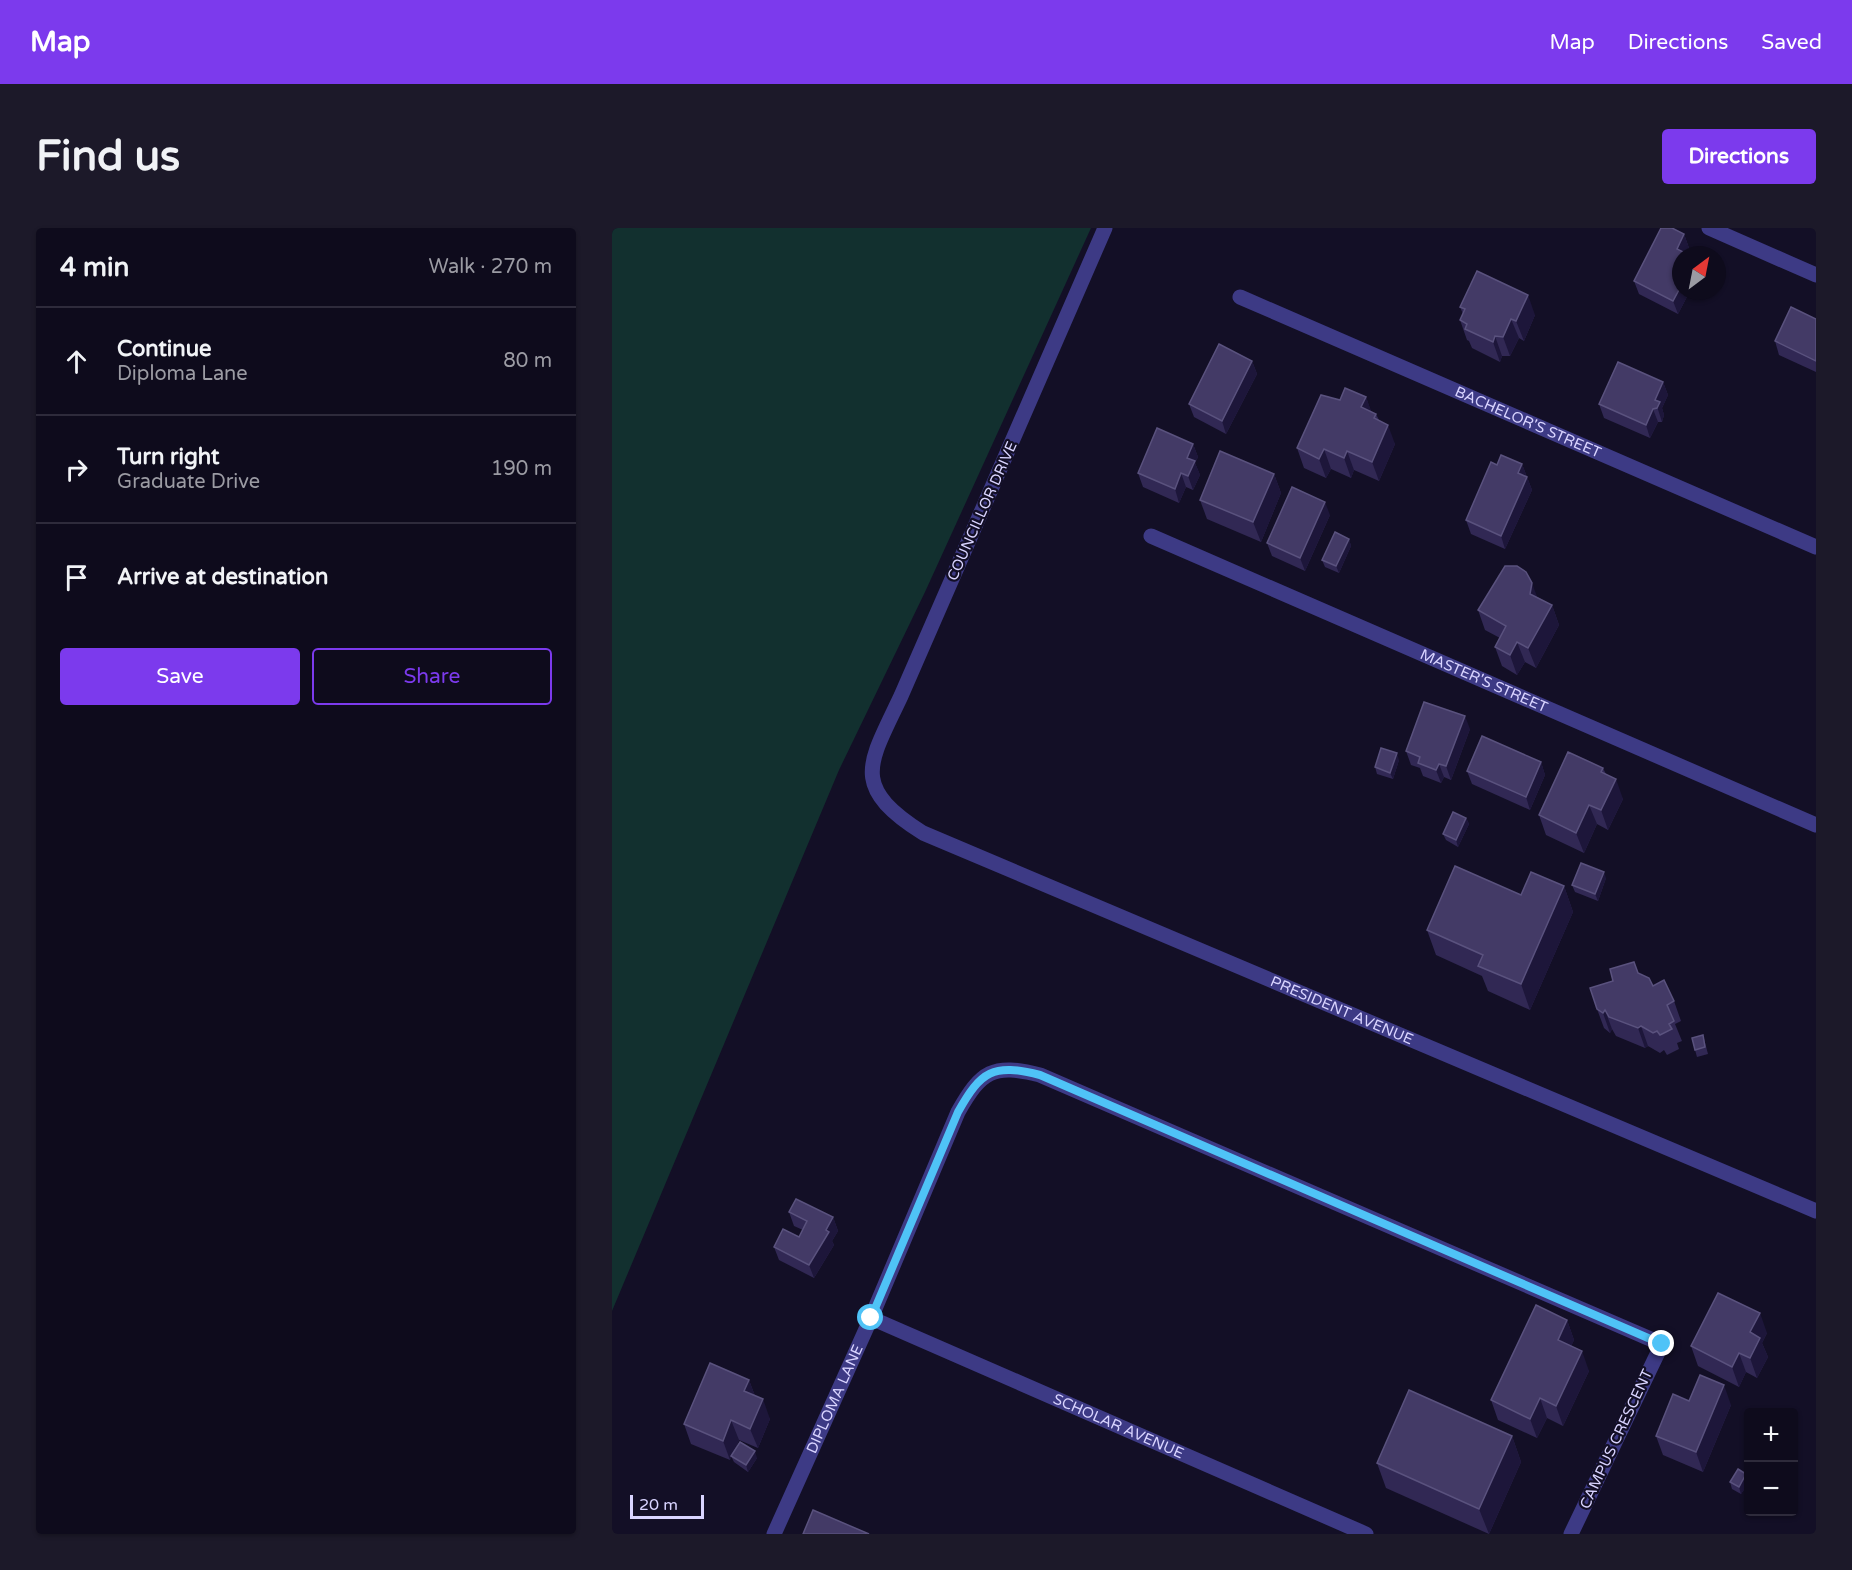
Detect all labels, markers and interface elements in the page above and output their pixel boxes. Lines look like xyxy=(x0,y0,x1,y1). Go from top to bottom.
text: Map xyxy=(30,25,90,59)
text: Map xyxy=(1549,30,1595,55)
text: Directions xyxy=(1628,30,1728,55)
text: Saved xyxy=(1761,30,1822,55)
button: Directions xyxy=(1662,129,1816,184)
text: Find us xyxy=(36,131,180,182)
north arrow xyxy=(1672,246,1726,300)
text: 4 min xyxy=(60,252,129,283)
text: Walk · 270 m xyxy=(429,255,552,279)
text: Continue xyxy=(117,336,212,362)
icon: ahead xyxy=(60,345,93,378)
text: 80 m xyxy=(503,349,552,373)
text: Diploma Lane xyxy=(117,362,248,386)
street label: BACHELOR'S STREET xyxy=(1452,382,1604,462)
street label: COUNCILLOR DRIVE xyxy=(943,439,1021,583)
text: Turn right xyxy=(117,444,219,470)
icon: right xyxy=(60,453,93,486)
text: 190 m xyxy=(491,457,552,481)
text: Graduate Drive xyxy=(117,470,260,494)
icon: arrive xyxy=(60,561,93,594)
text: Arrive at destination xyxy=(117,564,328,590)
street label: MASTER'S STREET xyxy=(1417,645,1550,716)
button: Save xyxy=(60,648,300,705)
button: Share xyxy=(312,648,552,705)
street label: PRESIDENT AVENUE xyxy=(1268,972,1416,1049)
route start xyxy=(857,1304,883,1330)
route end xyxy=(1648,1330,1674,1356)
street label: DIPLOMA LANE xyxy=(802,1342,867,1456)
street label: CAMPUS CRESCENT xyxy=(1576,1366,1656,1512)
street label: SCHOLAR AVENUE xyxy=(1050,1390,1187,1462)
map controls xyxy=(1744,1408,1798,1516)
button: + xyxy=(1744,1408,1798,1462)
button: − xyxy=(1744,1462,1798,1516)
scale bar xyxy=(630,1492,704,1520)
text: 20 m xyxy=(639,1495,678,1515)

